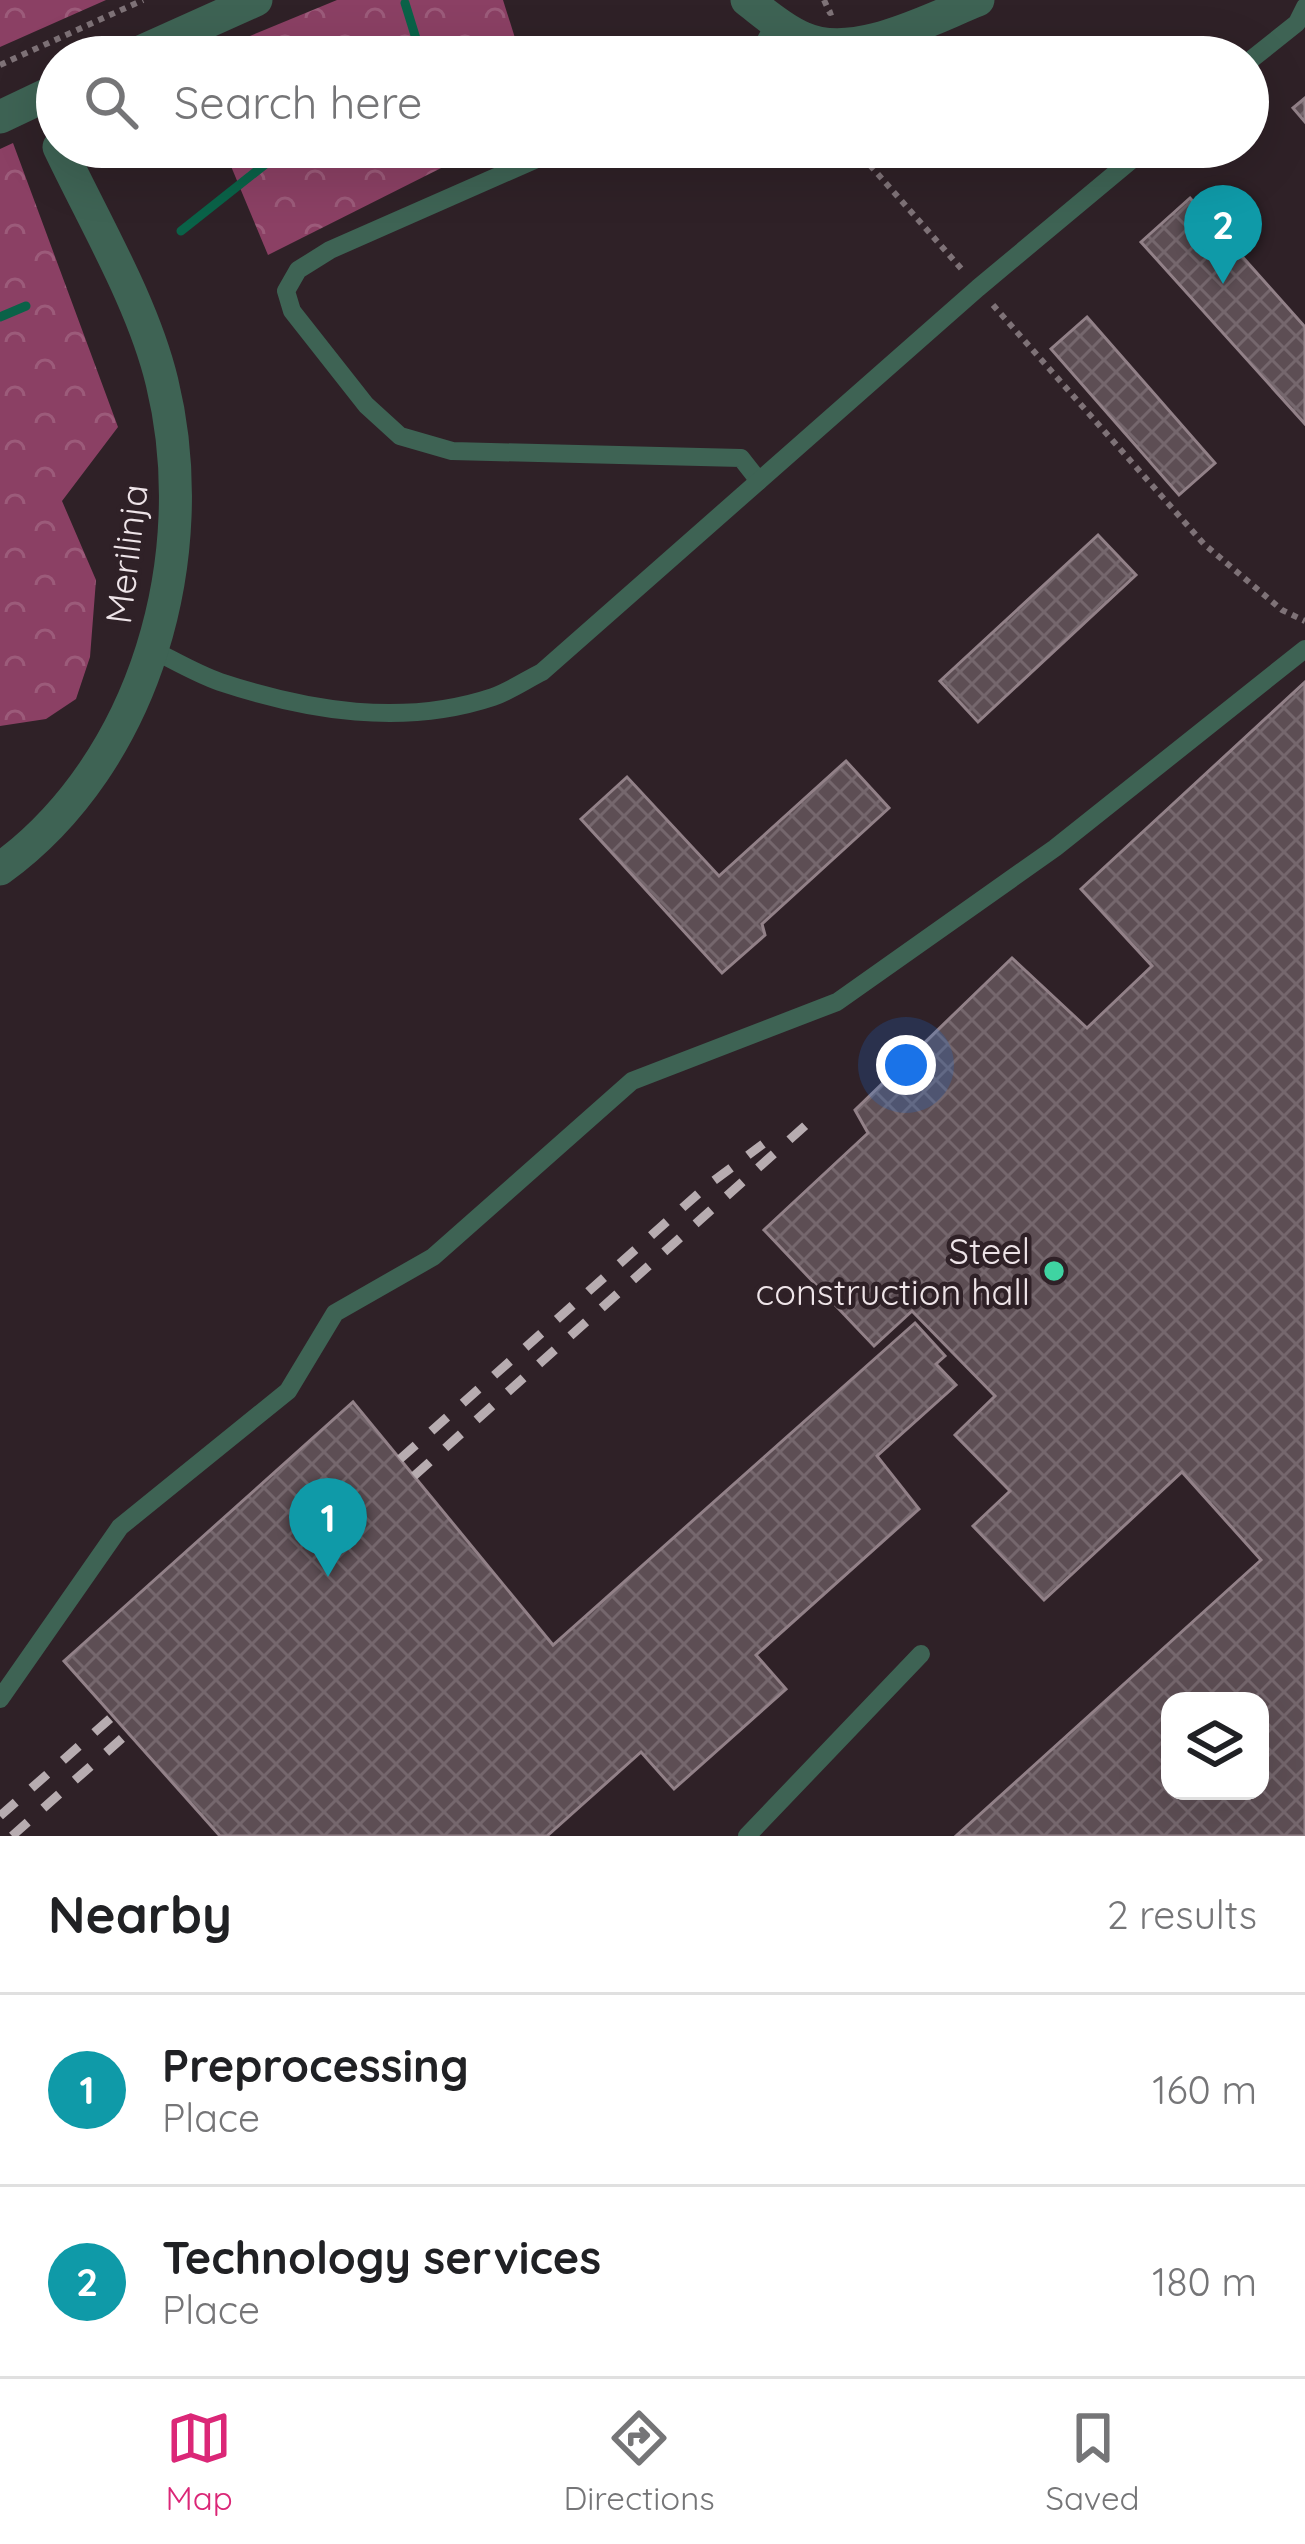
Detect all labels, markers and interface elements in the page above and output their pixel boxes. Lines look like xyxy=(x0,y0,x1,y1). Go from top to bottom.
search box xyxy=(36,36,1269,168)
icon: search xyxy=(78,69,144,135)
text: Search here xyxy=(174,74,422,130)
pin: 2 xyxy=(1184,185,1262,284)
street label: Merilinja xyxy=(95,482,157,626)
your location xyxy=(876,1035,936,1095)
place label: Steel construction hall xyxy=(756,1228,1030,1314)
marker: Steel construction hall xyxy=(1041,1258,1067,1284)
pin: 1 xyxy=(289,1478,367,1577)
map controls xyxy=(1161,1692,1269,1800)
button: layers xyxy=(1161,1692,1269,1800)
text: Nearby xyxy=(48,1882,232,1946)
text: 2 results xyxy=(1107,1890,1257,1939)
text: Preprocessing xyxy=(162,2037,469,2093)
text: 1 xyxy=(79,2065,95,2114)
text: 160 m xyxy=(1152,2065,1257,2114)
text: Place xyxy=(162,2093,260,2142)
text: Technology services xyxy=(162,2229,601,2285)
text: 2 xyxy=(76,2257,98,2306)
text: 180 m xyxy=(1152,2257,1257,2306)
text: Place xyxy=(162,2285,260,2334)
tab: Map xyxy=(165,2405,233,2518)
tab: Directions xyxy=(563,2405,715,2518)
tab: Saved xyxy=(1046,2405,1140,2518)

